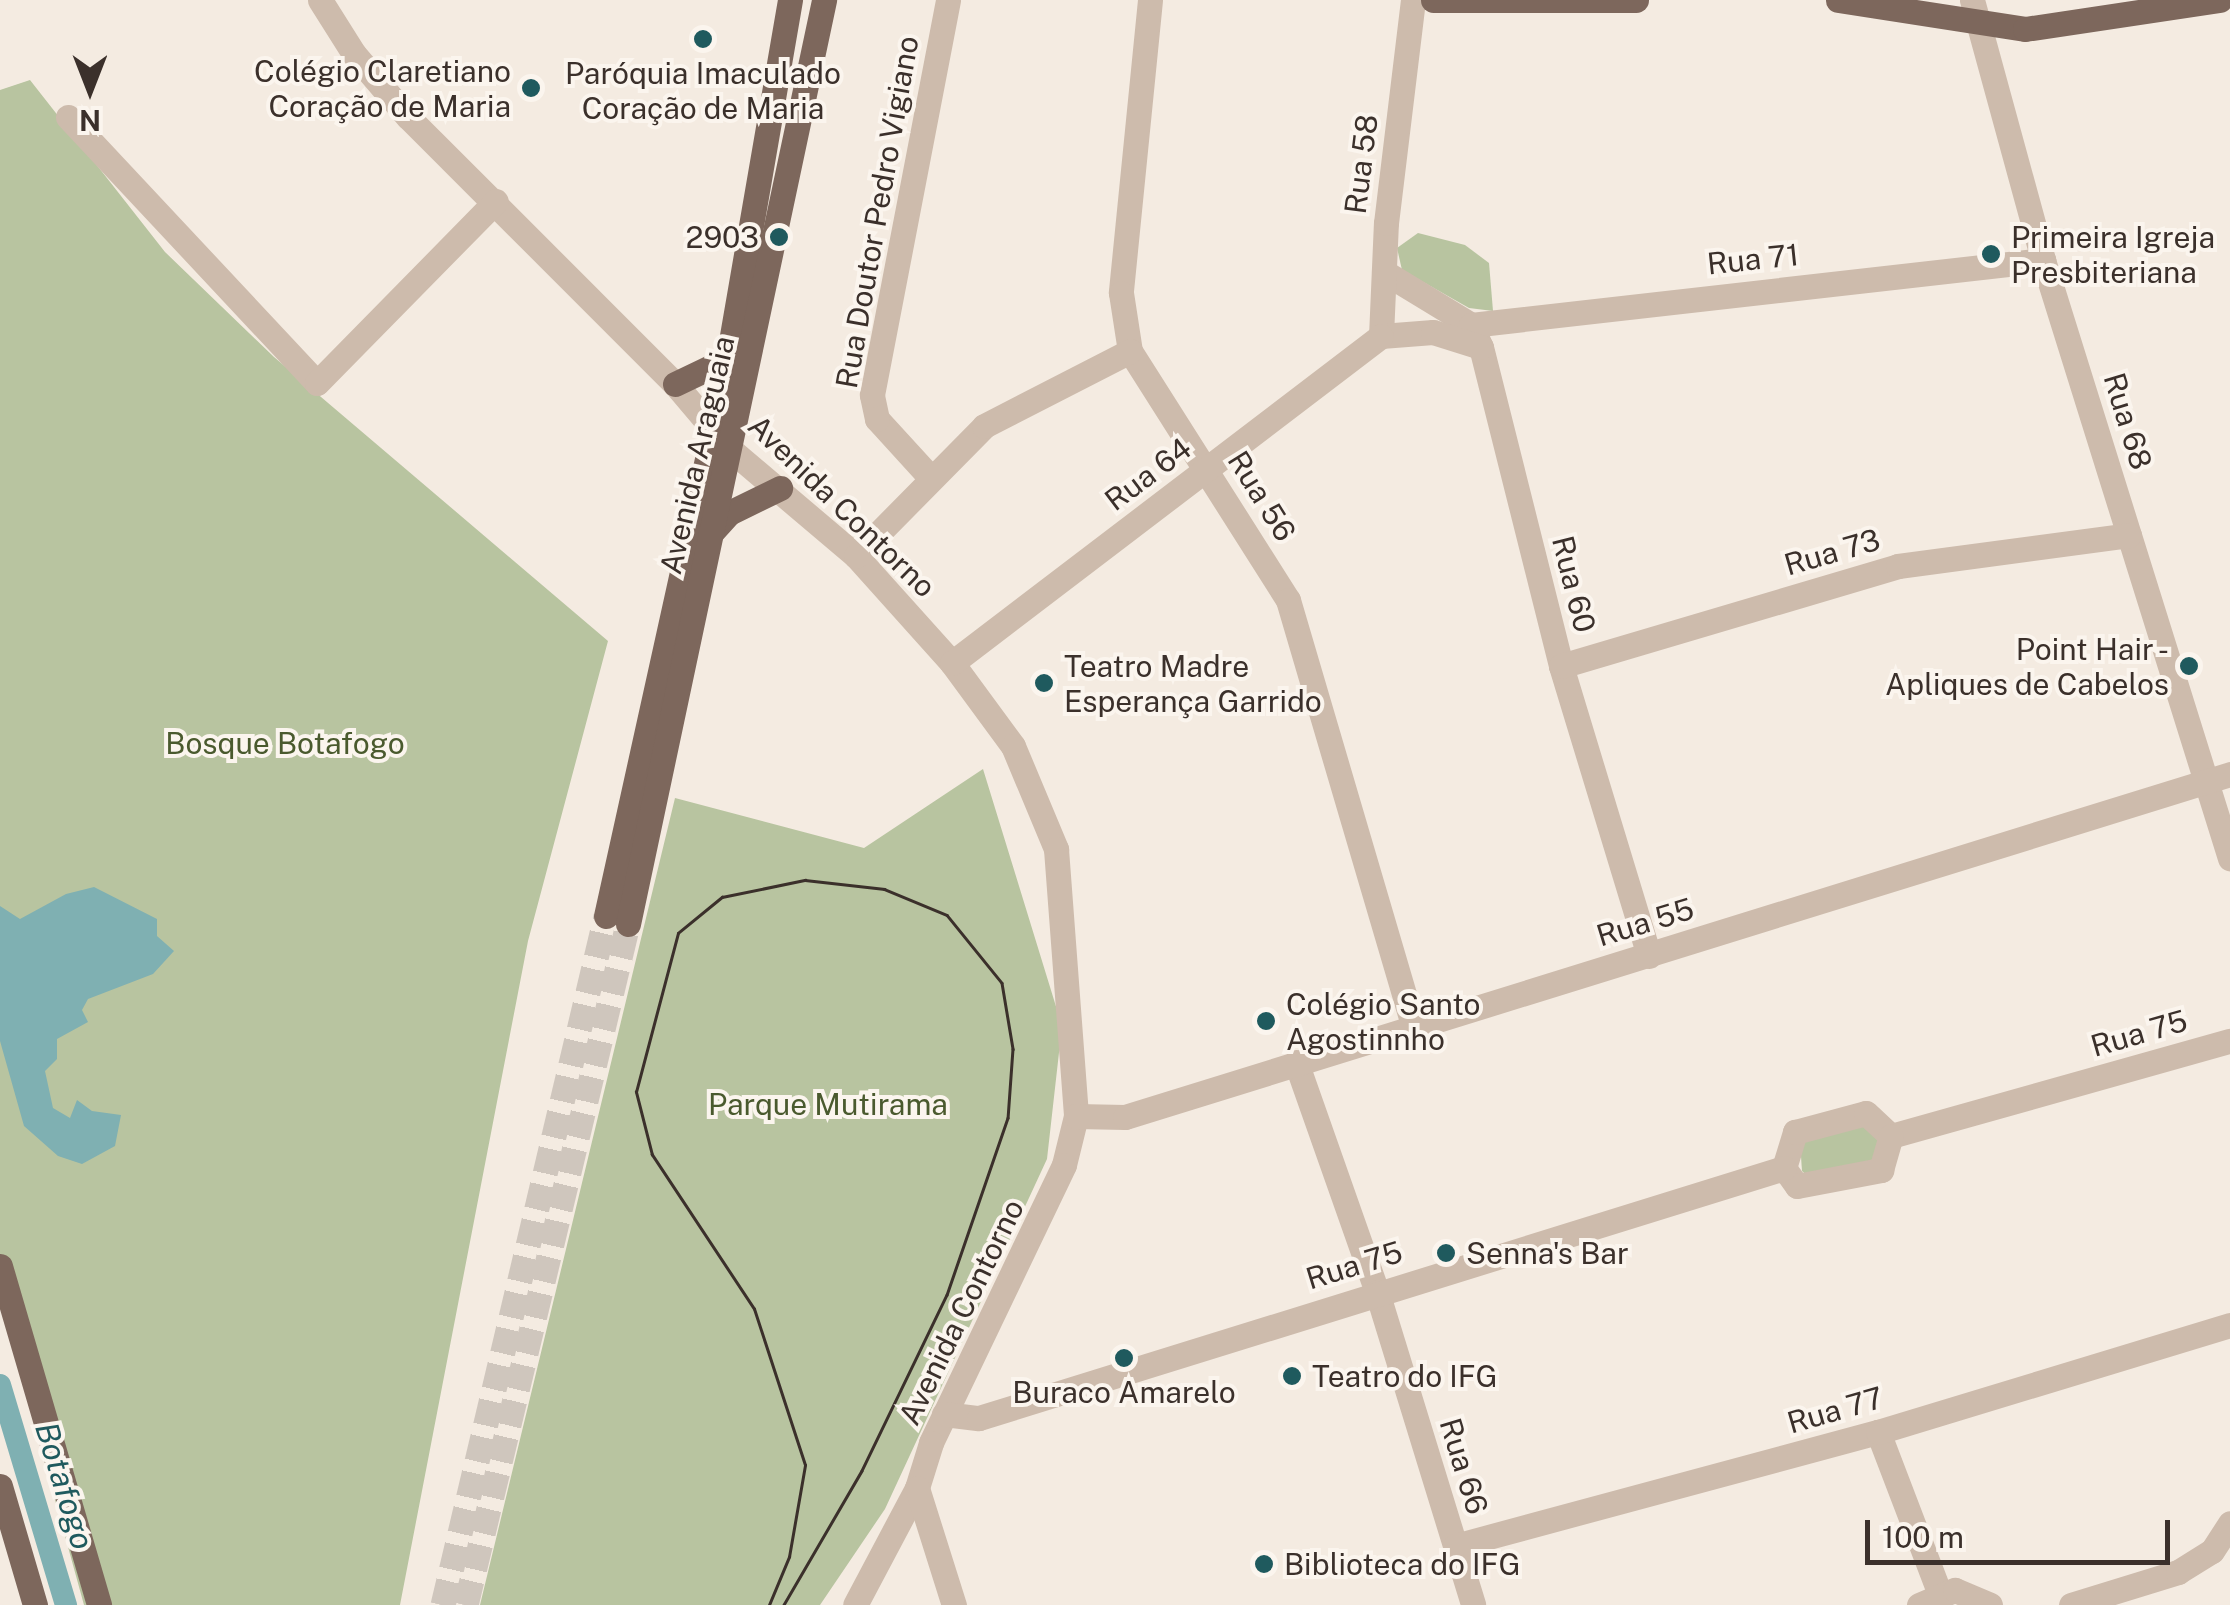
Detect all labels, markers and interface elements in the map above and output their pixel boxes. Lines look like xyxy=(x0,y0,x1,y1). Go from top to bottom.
marker: Paróquia Imaculado Coração de Maria xyxy=(692,28,714,50)
street label: Rua Doutor Pedro Vigiano xyxy=(828,33,926,391)
north arrow xyxy=(40,40,140,140)
place label: Colégio Claretiano Coração de Maria xyxy=(254,53,511,124)
place label: Paróquia Imaculado Coração de Maria xyxy=(565,55,841,126)
marker: Colégio Claretiano Coração de Maria xyxy=(520,77,542,99)
text: N xyxy=(79,104,101,137)
street label: Rua 58 xyxy=(1337,112,1385,216)
place label: 2903 xyxy=(686,219,759,255)
place label: Primeira Igreja Presbiteriana xyxy=(2011,219,2215,290)
marker: 2903 xyxy=(768,226,790,248)
street label: Rua 71 xyxy=(1705,236,1801,282)
marker: Primeira Igreja Presbiteriana xyxy=(1980,243,2002,265)
street label: Avenida Araguaia xyxy=(652,332,742,578)
street label: Rua 68 xyxy=(2096,368,2160,474)
street label: Avenida Contorno xyxy=(741,408,943,604)
street label: Rua 64 xyxy=(1098,430,1198,518)
street label: Rua 56 xyxy=(1220,444,1304,548)
street label: Rua 73 xyxy=(1780,521,1884,583)
street label: Rua 60 xyxy=(1545,532,1603,636)
place label: Point Hair - Apliques de Cabelos xyxy=(1884,631,2169,702)
place label: Teatro Madre Esperança Garrido xyxy=(1064,648,1322,718)
marker: Point Hair - Apliques de Cabelos xyxy=(2178,655,2200,677)
marker: Teatro Madre Esperança Garrido xyxy=(1033,672,1055,694)
park label: Bosque Botafogo xyxy=(165,725,405,761)
street label: Rua 55 xyxy=(1592,890,1698,954)
place label: Colégio Santo Agostinnho xyxy=(1286,986,1481,1056)
street label: Rua 75 xyxy=(2087,1002,2191,1064)
marker: Colégio Santo Agostinnho xyxy=(1255,1010,1277,1032)
park label: Parque Mutirama xyxy=(708,1086,948,1122)
street label: Avenida Contorno xyxy=(891,1193,1031,1431)
street label: Rua 75 xyxy=(1302,1233,1406,1297)
place label: Senna's Bar xyxy=(1466,1235,1629,1271)
marker: Senna's Bar xyxy=(1435,1242,1457,1264)
marker: Buraco Amarelo xyxy=(1113,1347,1135,1369)
place label: Teatro do IFG xyxy=(1312,1358,1498,1394)
marker: Teatro do IFG xyxy=(1281,1365,1303,1387)
place label: Buraco Amarelo xyxy=(1012,1374,1236,1410)
street label: Rua 77 xyxy=(1783,1379,1887,1441)
street label: Rua 66 xyxy=(1432,1414,1496,1518)
water label: Botafogo xyxy=(27,1418,101,1554)
scale bar xyxy=(1870,1500,2175,1562)
text: 100 m xyxy=(1882,1519,1964,1555)
place label: Biblioteca do IFG xyxy=(1284,1546,1521,1582)
marker: Biblioteca do IFG xyxy=(1253,1553,1275,1575)

